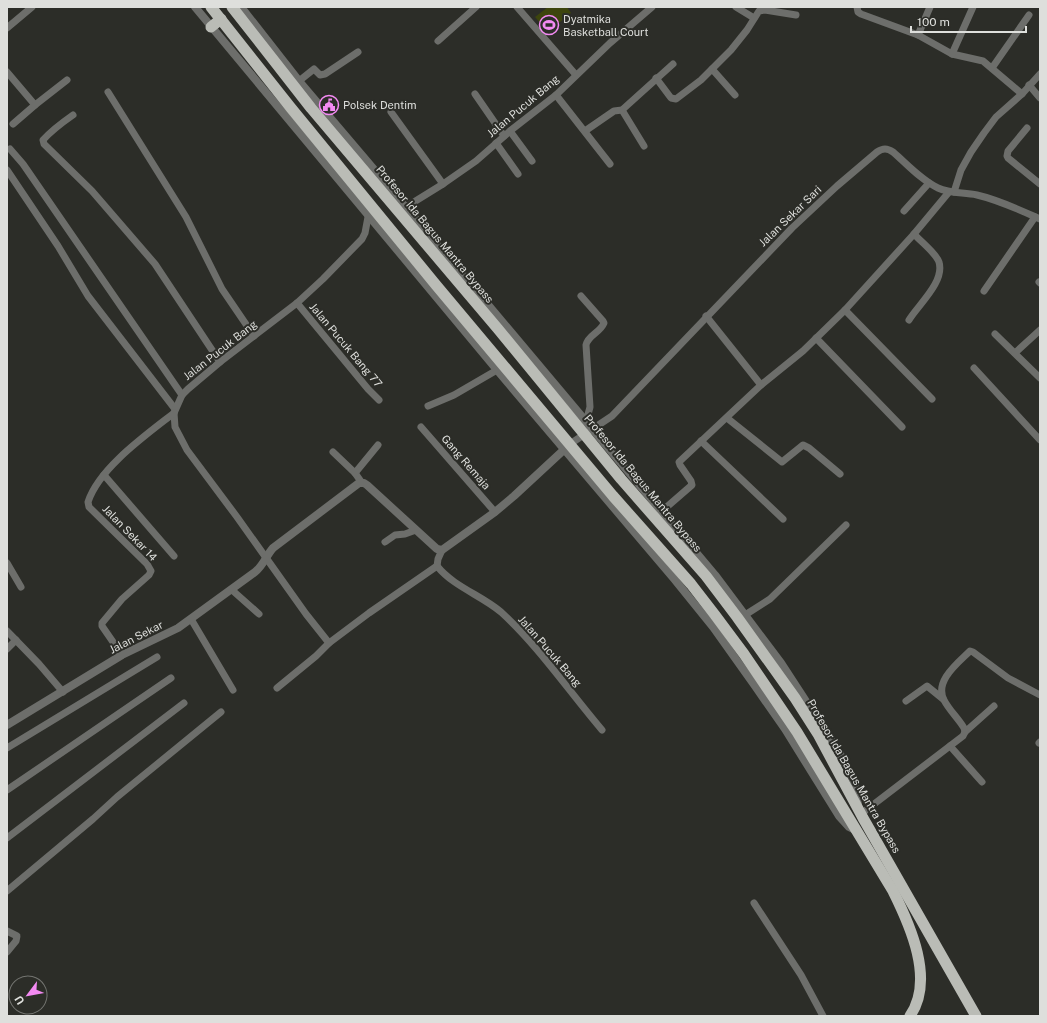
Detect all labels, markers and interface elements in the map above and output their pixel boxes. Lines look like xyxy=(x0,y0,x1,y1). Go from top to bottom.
scale bar xyxy=(911,8,1026,34)
place label: Dyatmika Basketball Court xyxy=(563,13,649,38)
sports icon: Dyatmika Basketball Court xyxy=(538,14,560,36)
text: 100 m xyxy=(917,15,950,29)
street label: Jalan Pucuk Bang xyxy=(485,72,561,140)
public building icon: Polsek Dentim xyxy=(318,94,340,116)
place label: Polsek Dentim xyxy=(343,99,417,111)
street label: Profesor Ida Bagus Mantra Bypass xyxy=(374,163,496,305)
street label: Jalan Sekar Sari xyxy=(756,183,824,249)
street label: Jalan Pucuk Bang 77 xyxy=(307,301,385,390)
street label: Jalan Pucuk Bang xyxy=(181,317,259,382)
street label: Profesor Ida Bagus Mantra Bypass xyxy=(582,412,704,554)
street label: Gang Remaja xyxy=(439,432,493,492)
street label: Jalan Sekar 14 xyxy=(100,503,160,563)
street label: Jalan Pucuk Bang xyxy=(516,613,584,689)
street label: Jalan Sekar xyxy=(107,618,165,656)
street label: Profesor Ida Bagus Mantra Bypass xyxy=(805,697,903,855)
north arrow xyxy=(8,975,48,1015)
text: U xyxy=(12,994,27,1007)

